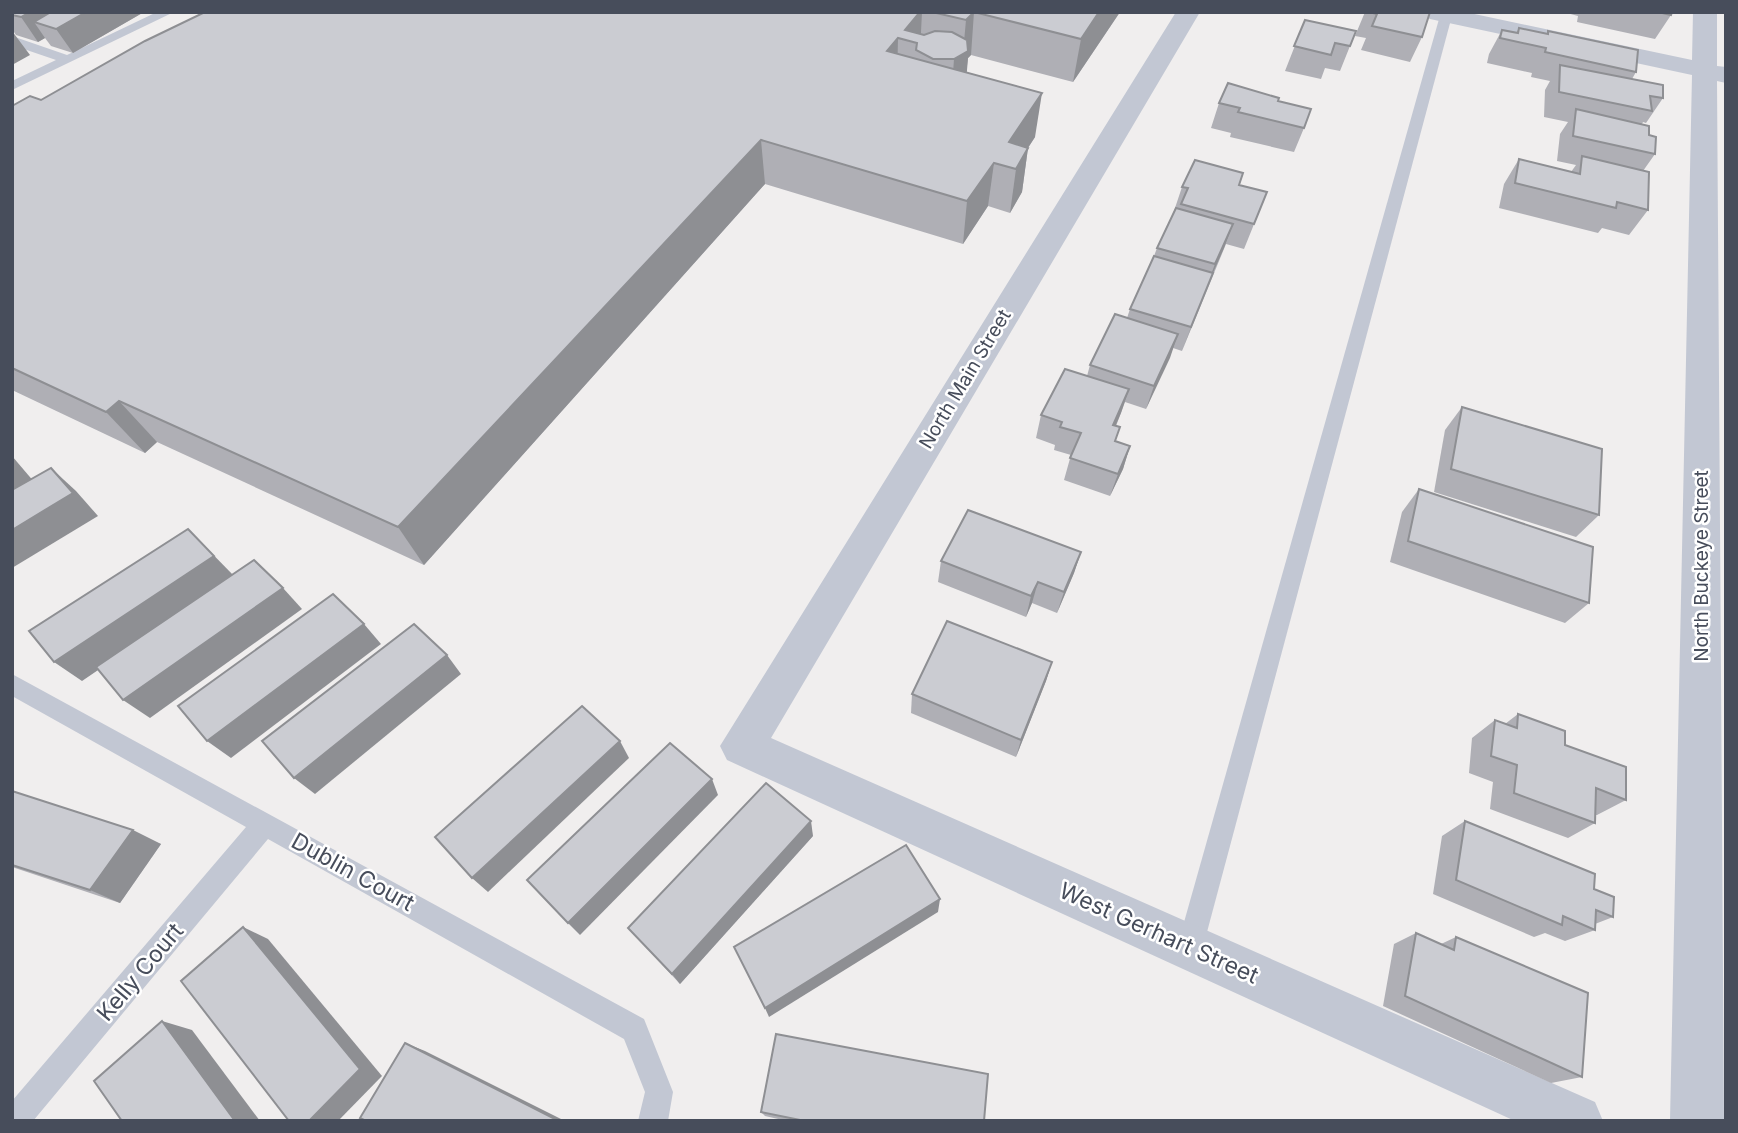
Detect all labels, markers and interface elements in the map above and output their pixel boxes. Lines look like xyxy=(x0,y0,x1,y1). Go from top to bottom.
street label: North Main Street xyxy=(914,305,1016,453)
street label: North Buckeye Street xyxy=(1690,470,1713,662)
street label: Dublin Court xyxy=(287,827,420,917)
street label: West Gerhart Street xyxy=(1055,876,1263,990)
street label: Kelly Court xyxy=(91,917,189,1027)

